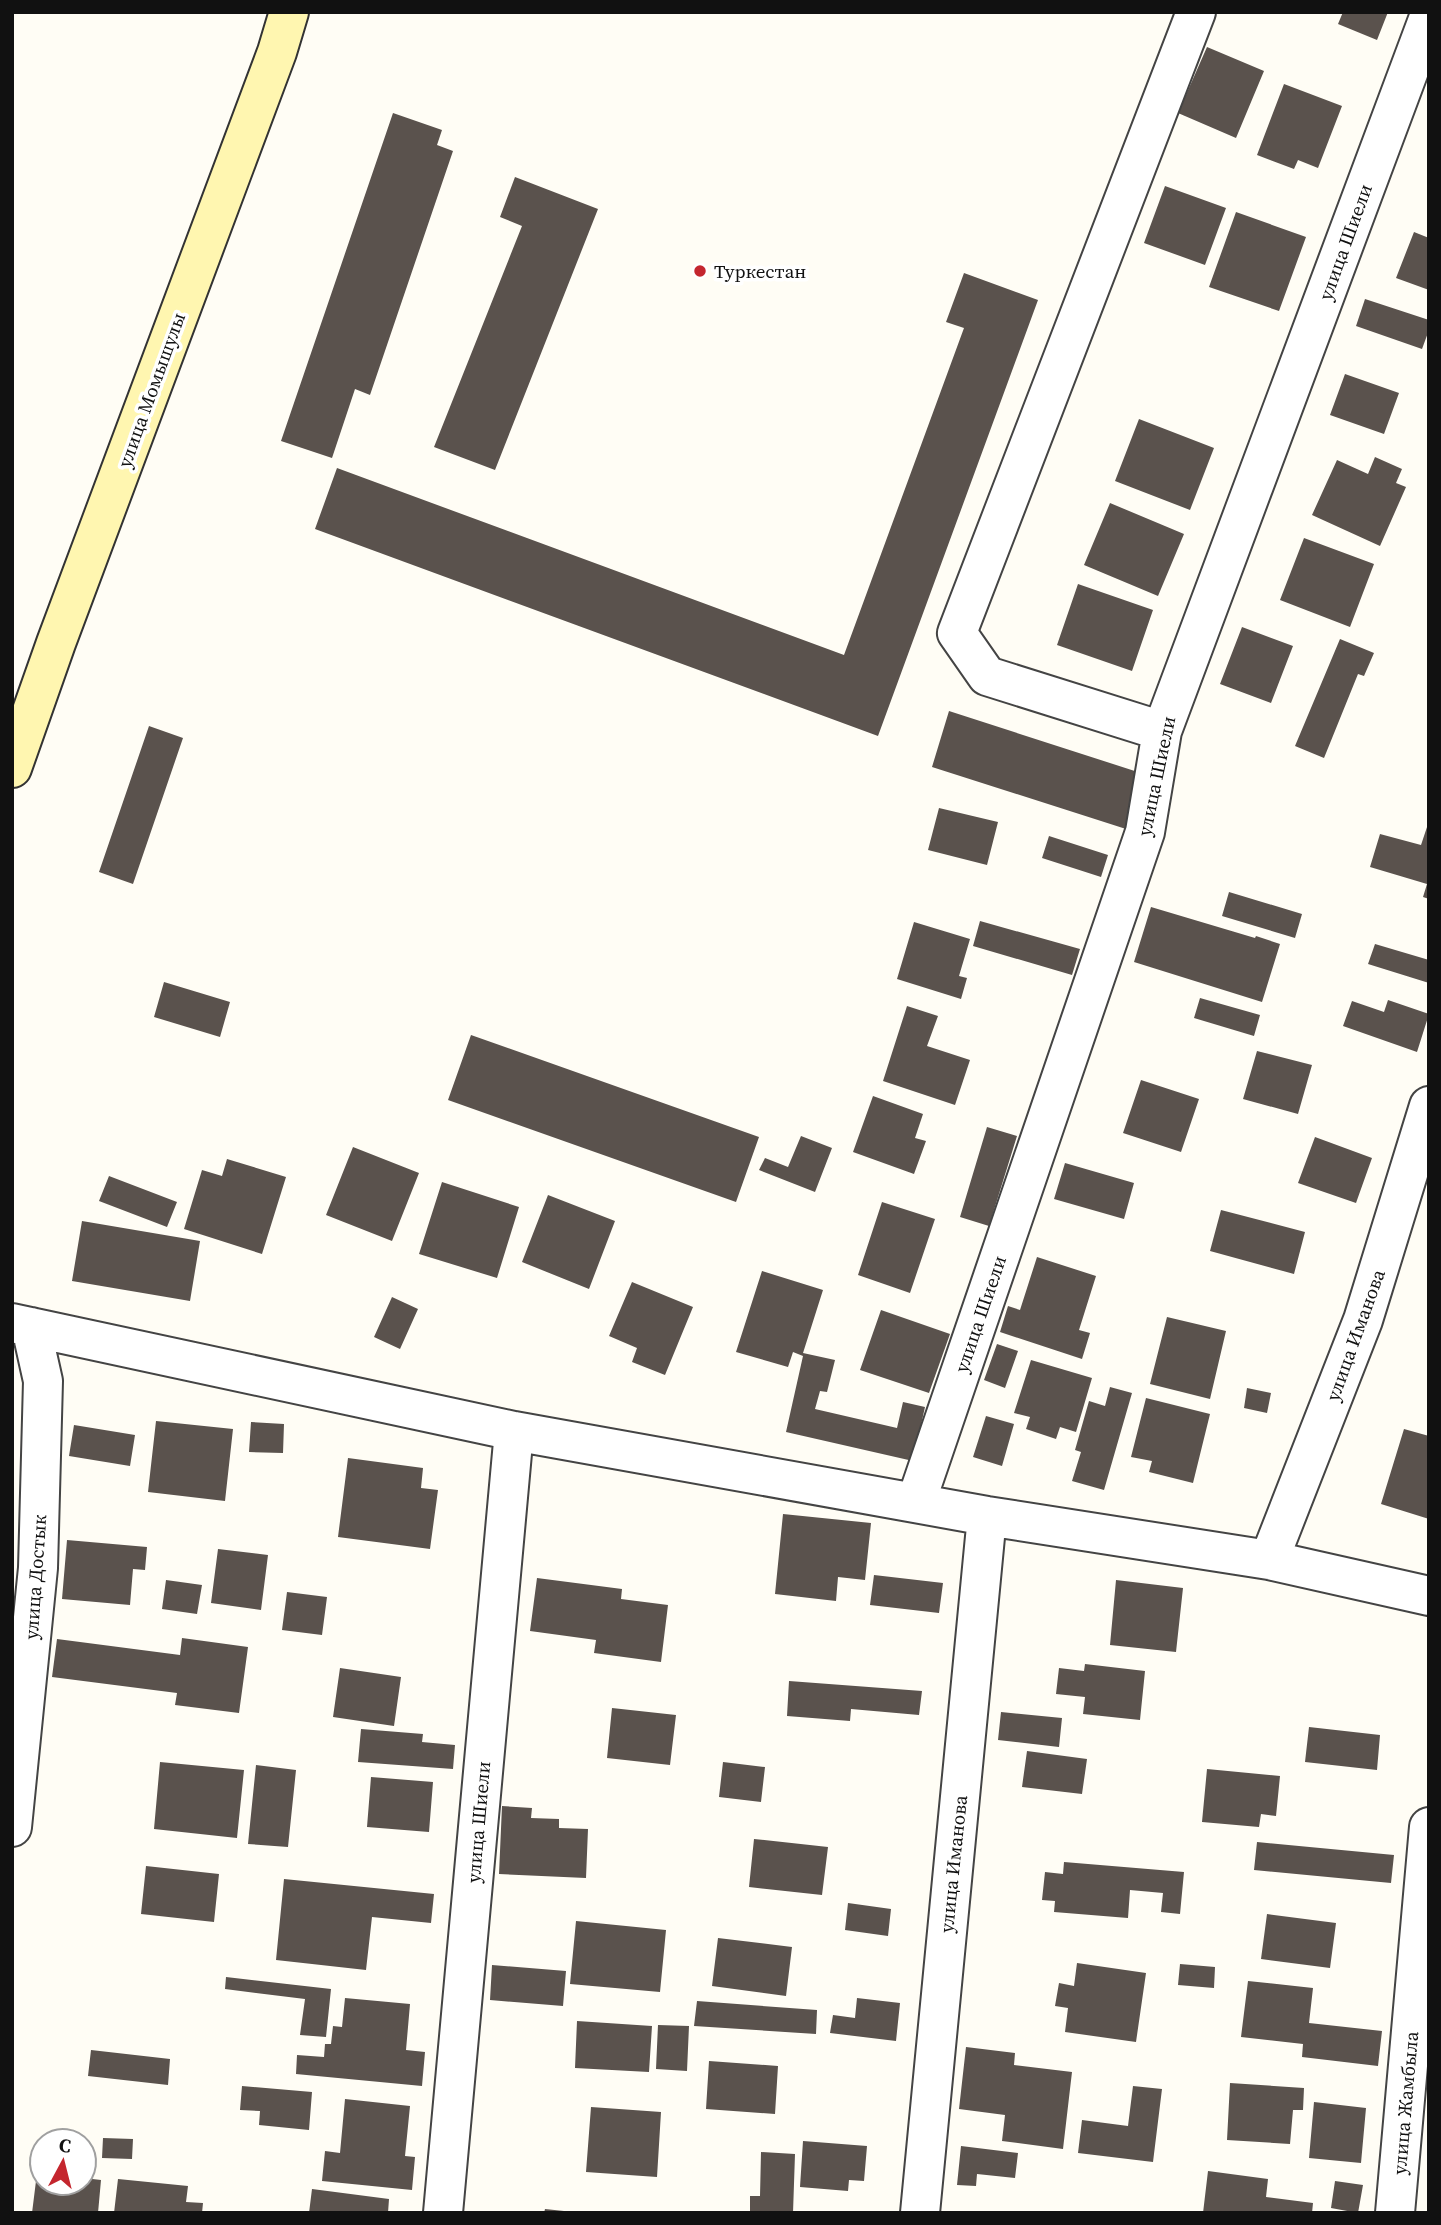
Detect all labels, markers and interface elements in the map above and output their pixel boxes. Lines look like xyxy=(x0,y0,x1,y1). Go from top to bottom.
street label: улица Шиели xyxy=(1312,180,1378,304)
place label: Туркестан xyxy=(714,258,806,284)
marker: Туркестан xyxy=(692,263,708,279)
street label: улица Момышулы xyxy=(111,309,191,471)
street label: улица Шиели xyxy=(1131,713,1181,839)
street label: улица Шиели xyxy=(948,1252,1012,1376)
street label: улица Иманова xyxy=(1319,1265,1391,1405)
street label: улица Достык xyxy=(18,1513,52,1640)
street label: улица Шиели xyxy=(460,1760,496,1884)
street label: улица Иманова xyxy=(933,1793,973,1934)
street label: улица Жамбыла xyxy=(1386,2030,1424,2176)
north arrow xyxy=(28,2127,98,2197)
text: С xyxy=(58,2132,73,2159)

